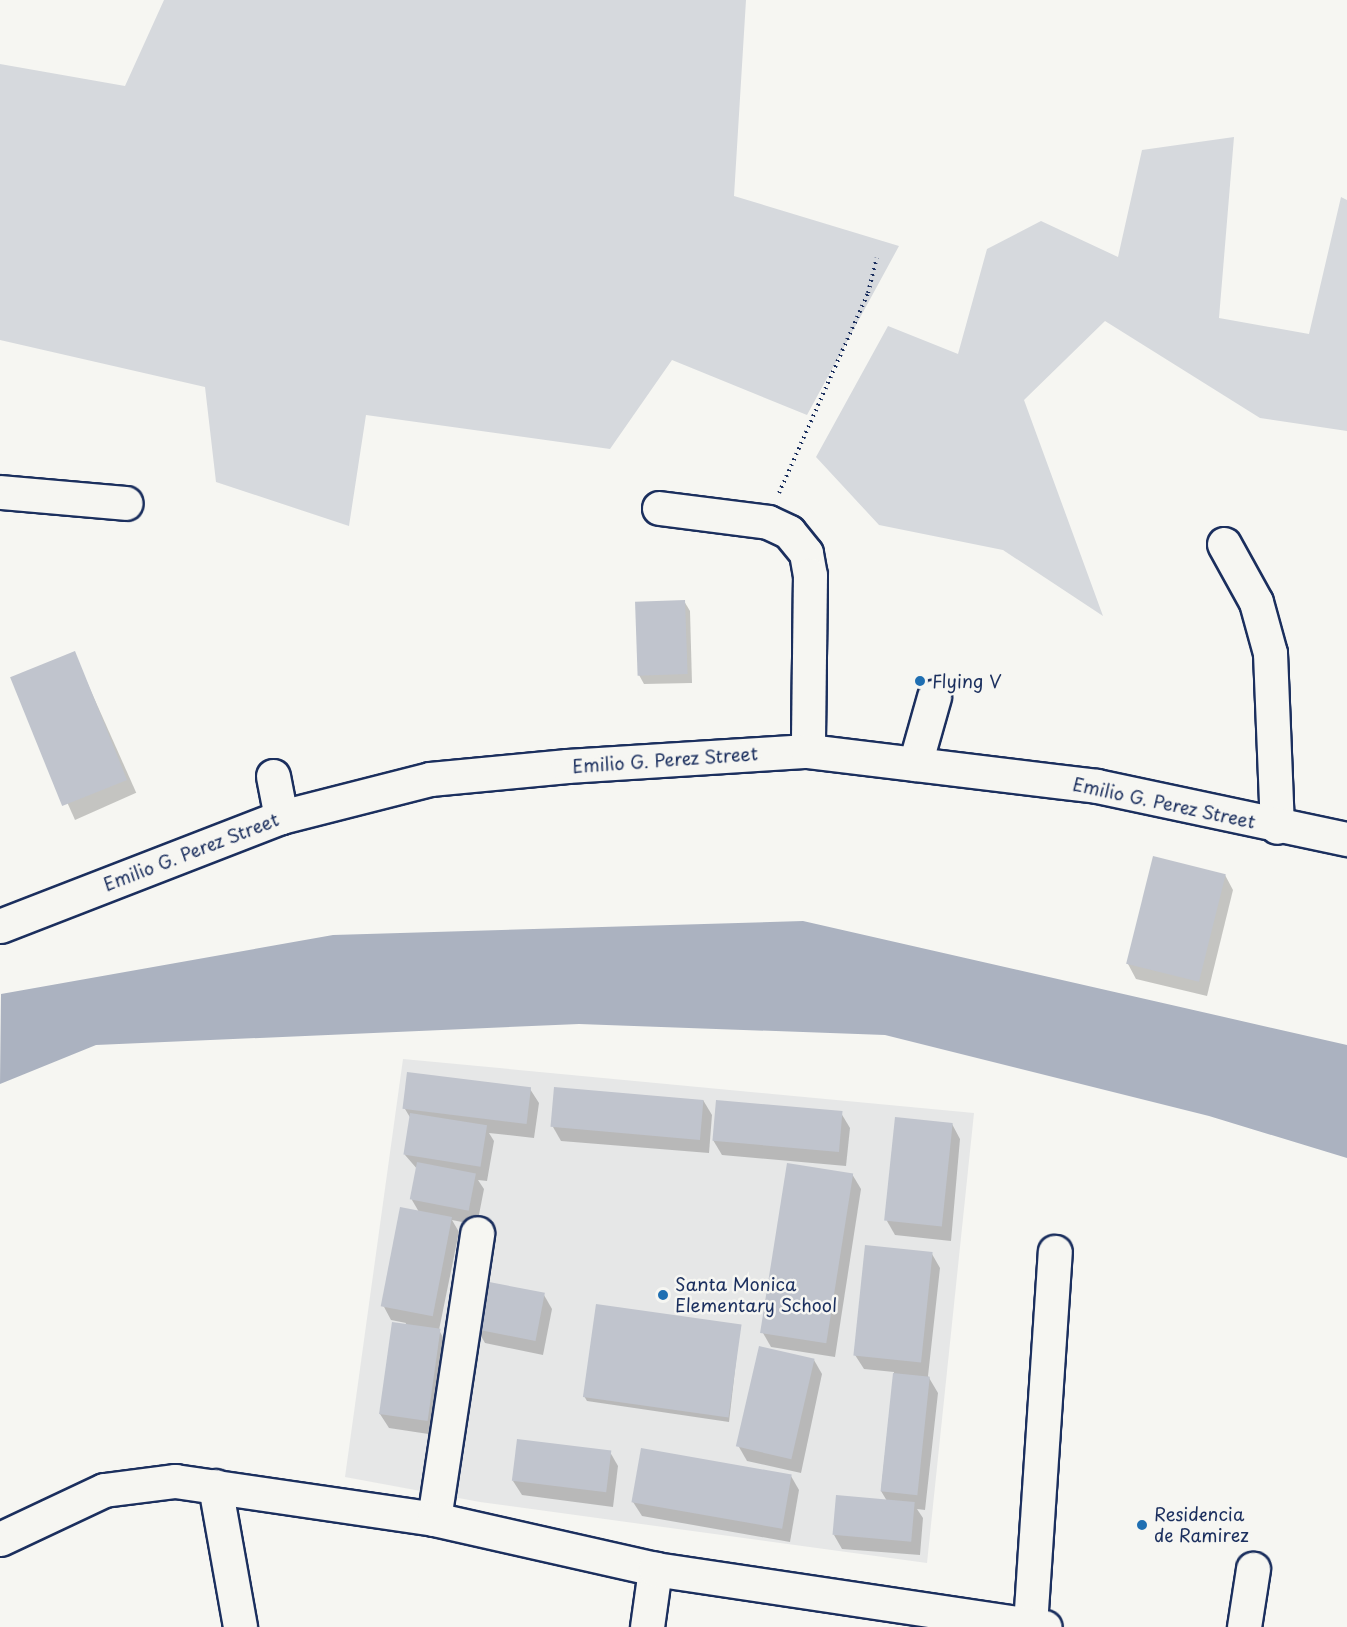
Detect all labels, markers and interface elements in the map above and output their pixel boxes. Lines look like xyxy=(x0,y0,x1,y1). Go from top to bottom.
place label: Flying V xyxy=(932,670,1001,692)
marker: Flying V xyxy=(913,674,927,688)
street label: Emilio G. Perez Street xyxy=(570,743,760,777)
street label: Emilio G. Perez Street xyxy=(1069,773,1259,833)
street label: Emilio G. Perez Street xyxy=(99,808,283,896)
place label: Santa Monica Elementary School xyxy=(675,1274,837,1316)
marker: Santa Monica Elementary School xyxy=(656,1288,670,1302)
place label: Residencia de Ramirez xyxy=(1154,1504,1250,1546)
marker: Residencia de Ramirez xyxy=(1135,1518,1149,1532)

